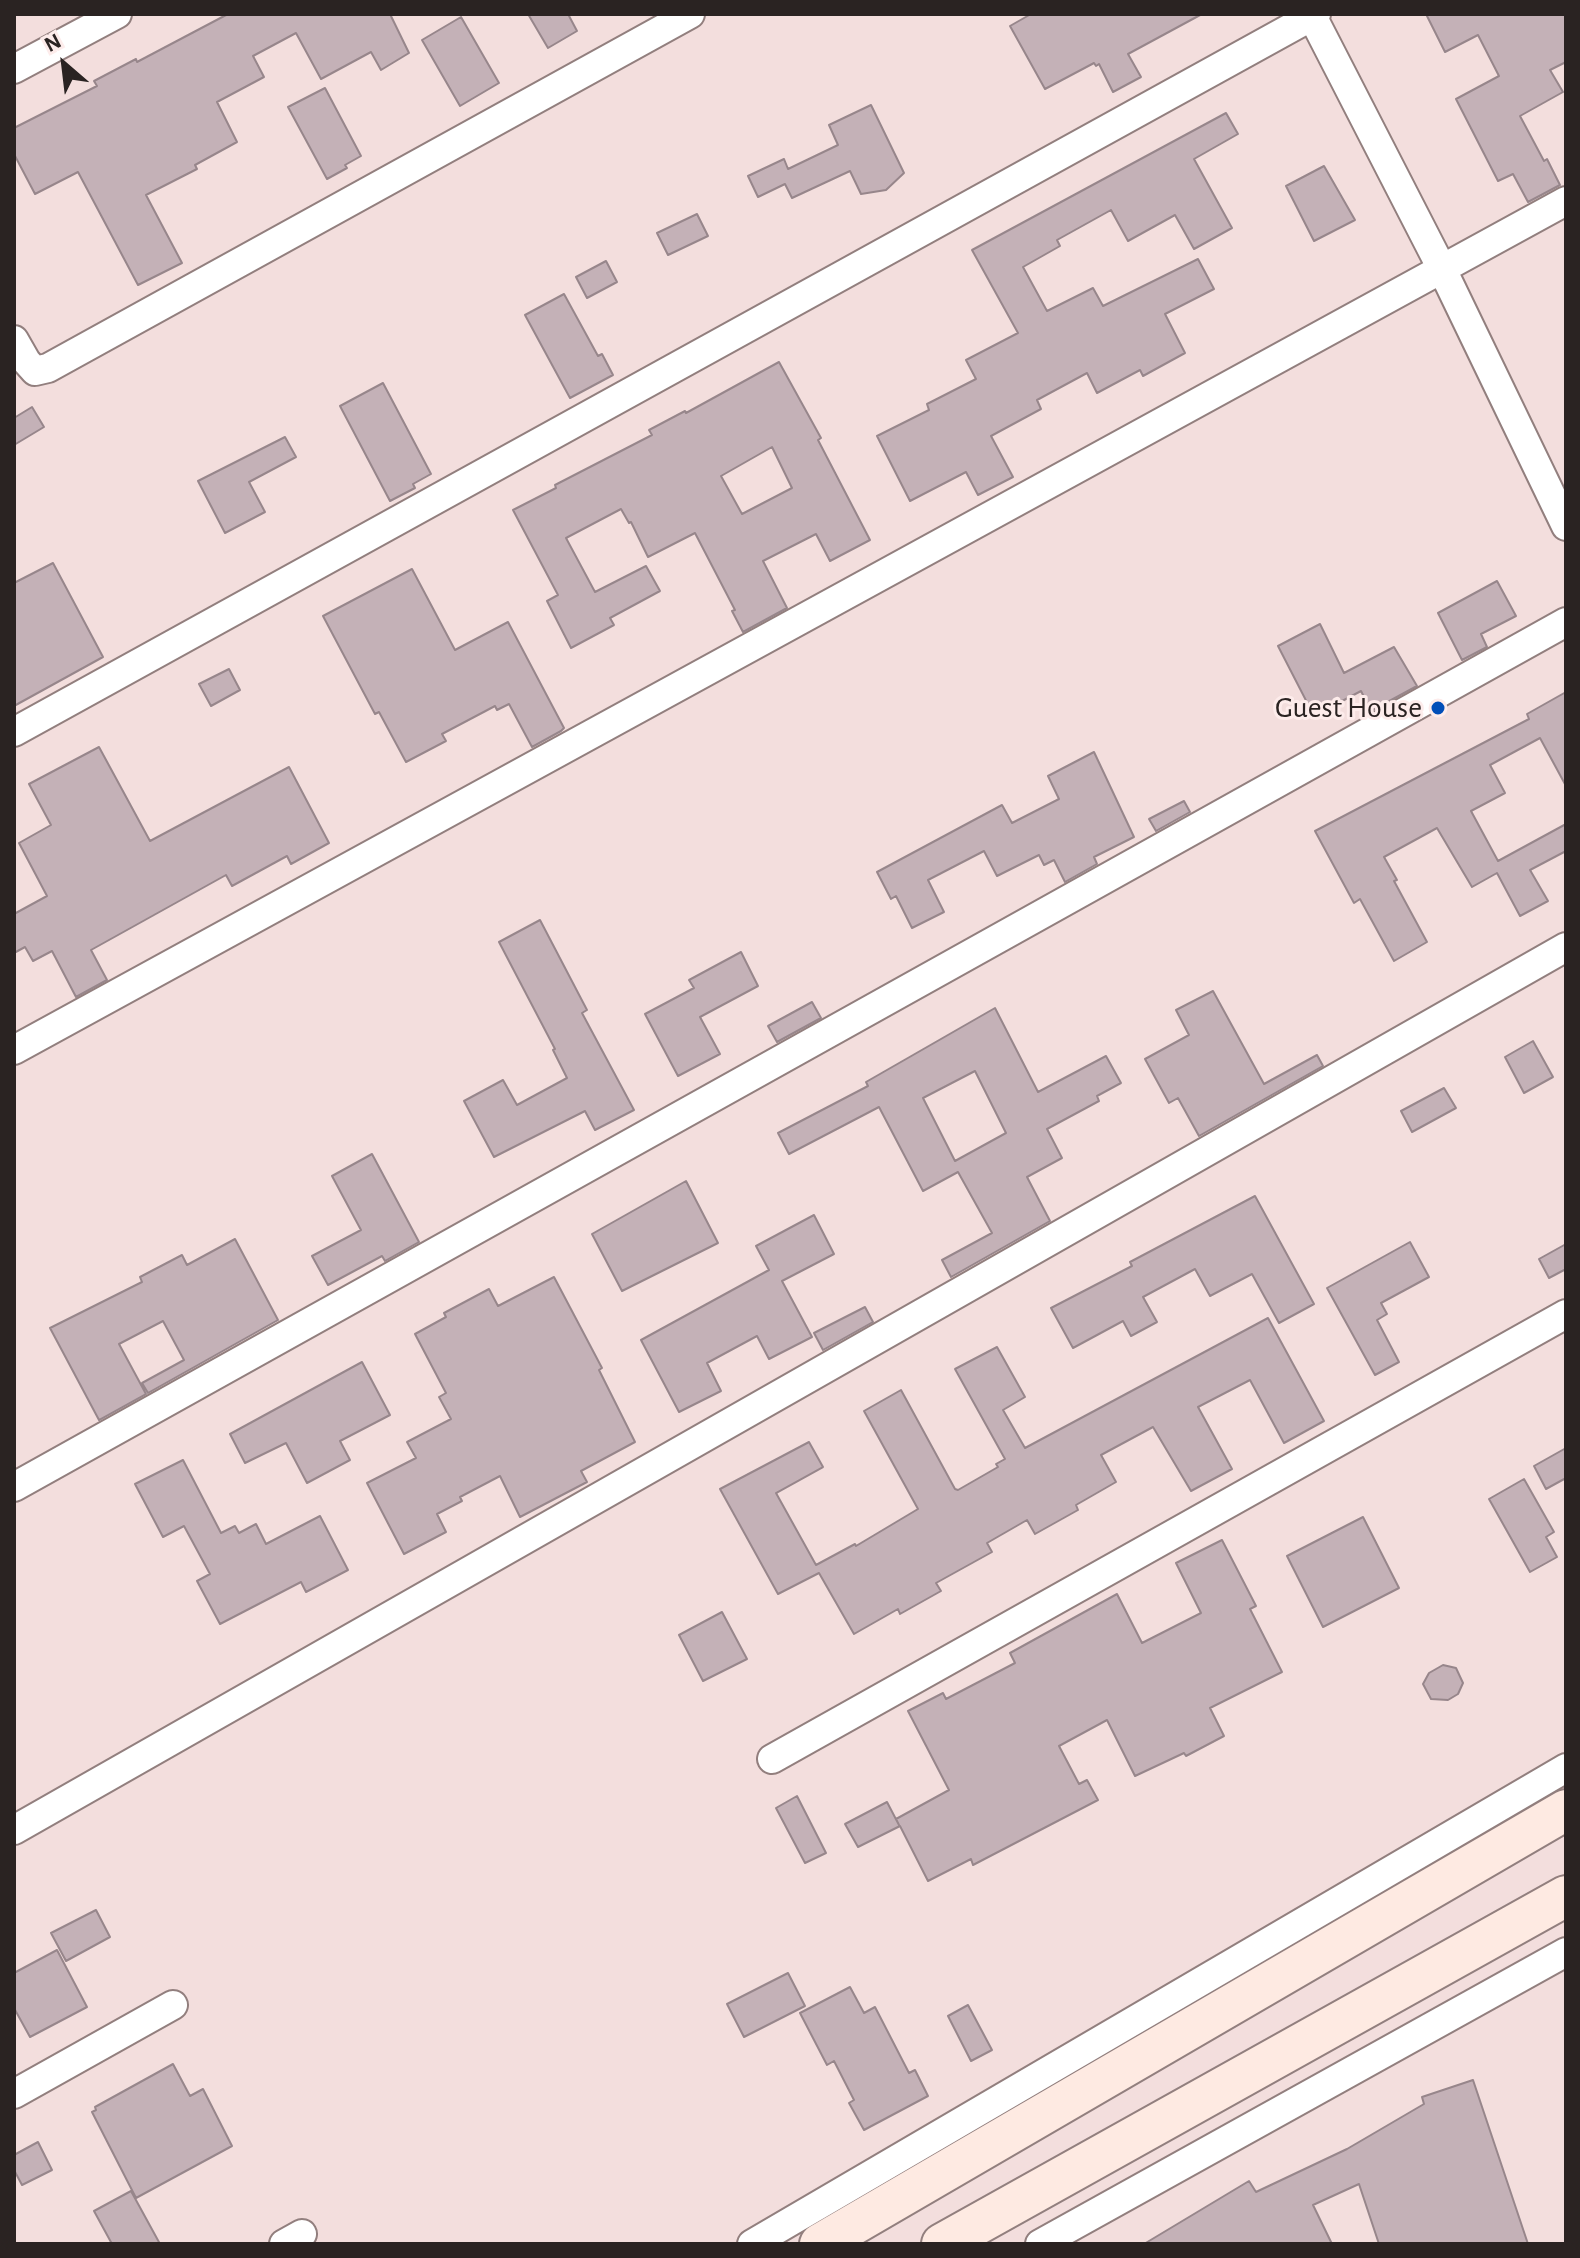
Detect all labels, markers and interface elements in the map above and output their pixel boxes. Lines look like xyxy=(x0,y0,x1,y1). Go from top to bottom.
north arrow xyxy=(24,24,104,104)
text: N xyxy=(41,30,65,56)
place label: Guest House xyxy=(1275,690,1422,726)
marker: Guest House xyxy=(1429,699,1447,717)

